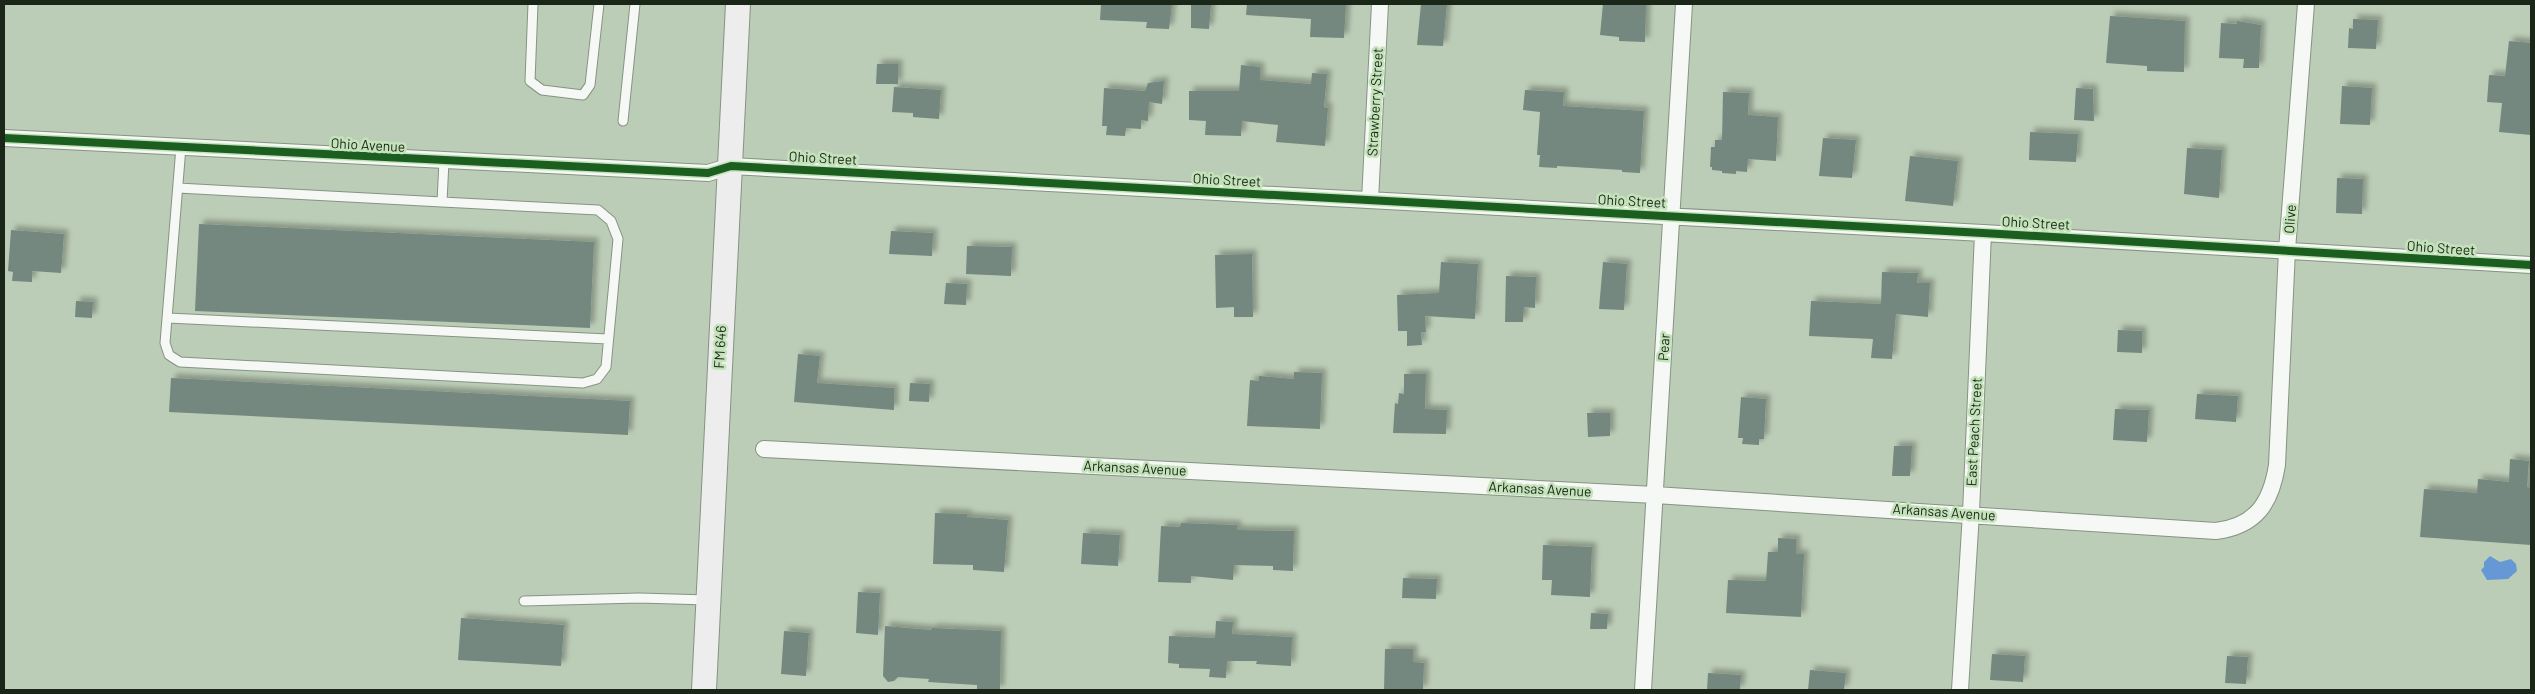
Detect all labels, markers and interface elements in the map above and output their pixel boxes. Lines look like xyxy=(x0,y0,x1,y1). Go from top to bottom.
street label: Strawberry Street xyxy=(1363,47,1386,157)
street label: Ohio Avenue xyxy=(330,134,406,155)
street label: Ohio Street xyxy=(788,147,858,168)
street label: Ohio Street xyxy=(1192,169,1262,190)
street label: Ohio Street xyxy=(1597,190,1667,211)
street label: Olive xyxy=(2280,204,2299,234)
street label: Ohio Street xyxy=(2001,212,2071,233)
street label: Ohio Street xyxy=(2406,237,2476,258)
street label: FM 646 xyxy=(710,325,729,369)
street label: Pear xyxy=(1654,333,1673,361)
street label: East Peach Street xyxy=(1962,377,1985,487)
street label: Arkansas Avenue xyxy=(1083,456,1187,479)
street label: Arkansas Avenue xyxy=(1488,477,1592,500)
street label: Arkansas Avenue xyxy=(1892,499,1996,524)

